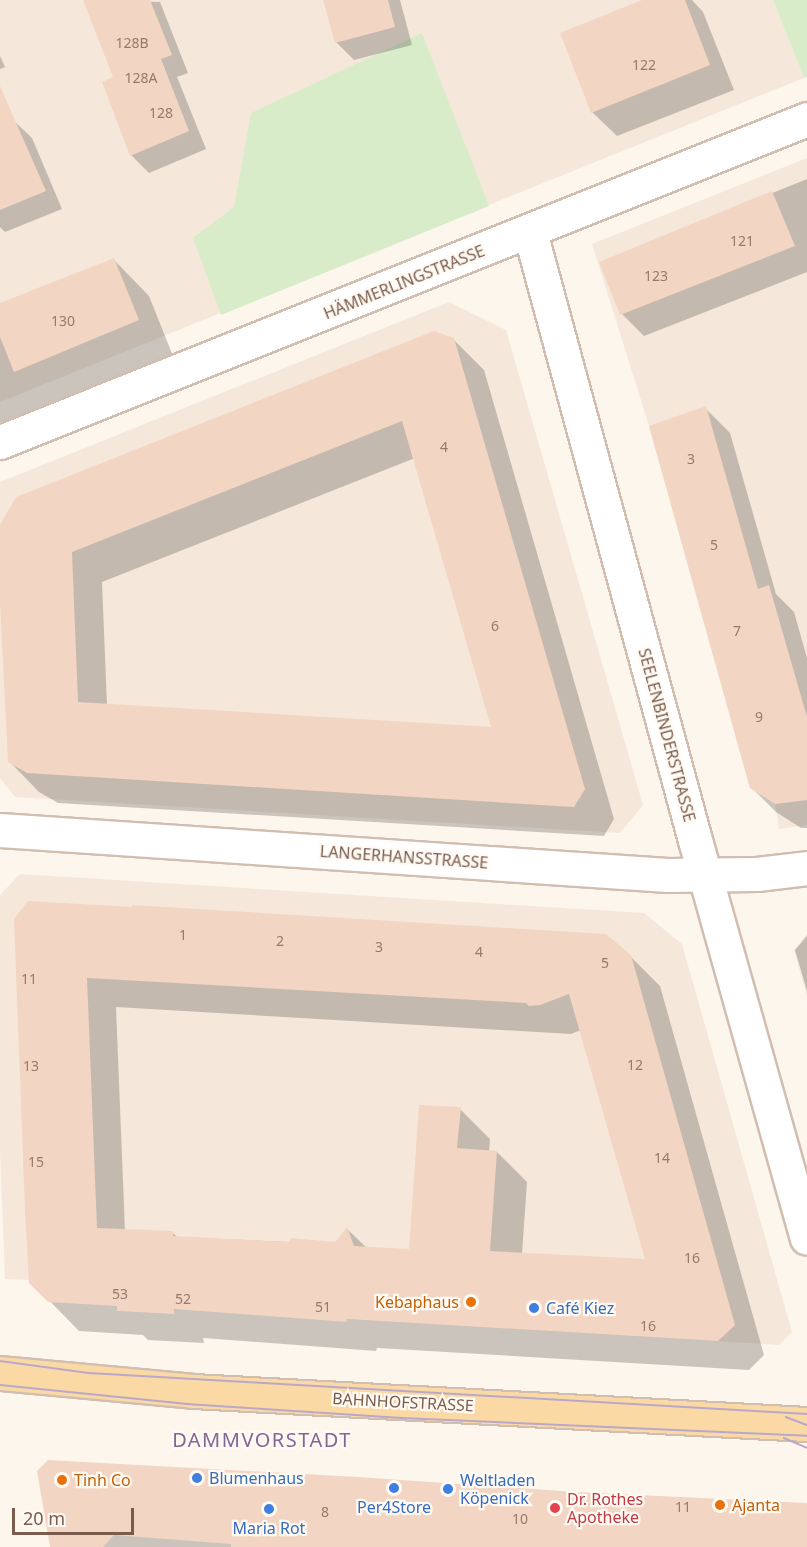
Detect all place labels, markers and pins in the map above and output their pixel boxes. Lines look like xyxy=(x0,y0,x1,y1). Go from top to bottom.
place label: Kebaphaus xyxy=(375,1292,459,1312)
marker: Kebaphaus xyxy=(464,1295,478,1309)
place label: Café Kiez xyxy=(546,1298,614,1318)
marker: Café Kiez xyxy=(527,1301,541,1315)
place label: Blumenhaus xyxy=(209,1468,304,1488)
place label: Tinh Co xyxy=(74,1470,131,1490)
place label: Weltladen Köpenick xyxy=(460,1470,535,1508)
marker: Blumenhaus xyxy=(190,1471,204,1485)
marker: Tinh Co xyxy=(55,1473,69,1487)
marker: Per4Store xyxy=(387,1481,401,1495)
marker: Weltladen Köpenick xyxy=(441,1482,455,1496)
place label: Dr. Rothes Apotheke xyxy=(567,1489,643,1527)
place label: Ajanta xyxy=(732,1495,780,1515)
place label: Per4Store xyxy=(357,1497,431,1517)
marker: Ajanta xyxy=(713,1498,727,1512)
marker: Dr. Rothes Apotheke xyxy=(548,1501,562,1515)
marker: Maria Rot xyxy=(262,1502,276,1516)
place label: Maria Rot xyxy=(233,1518,305,1538)

